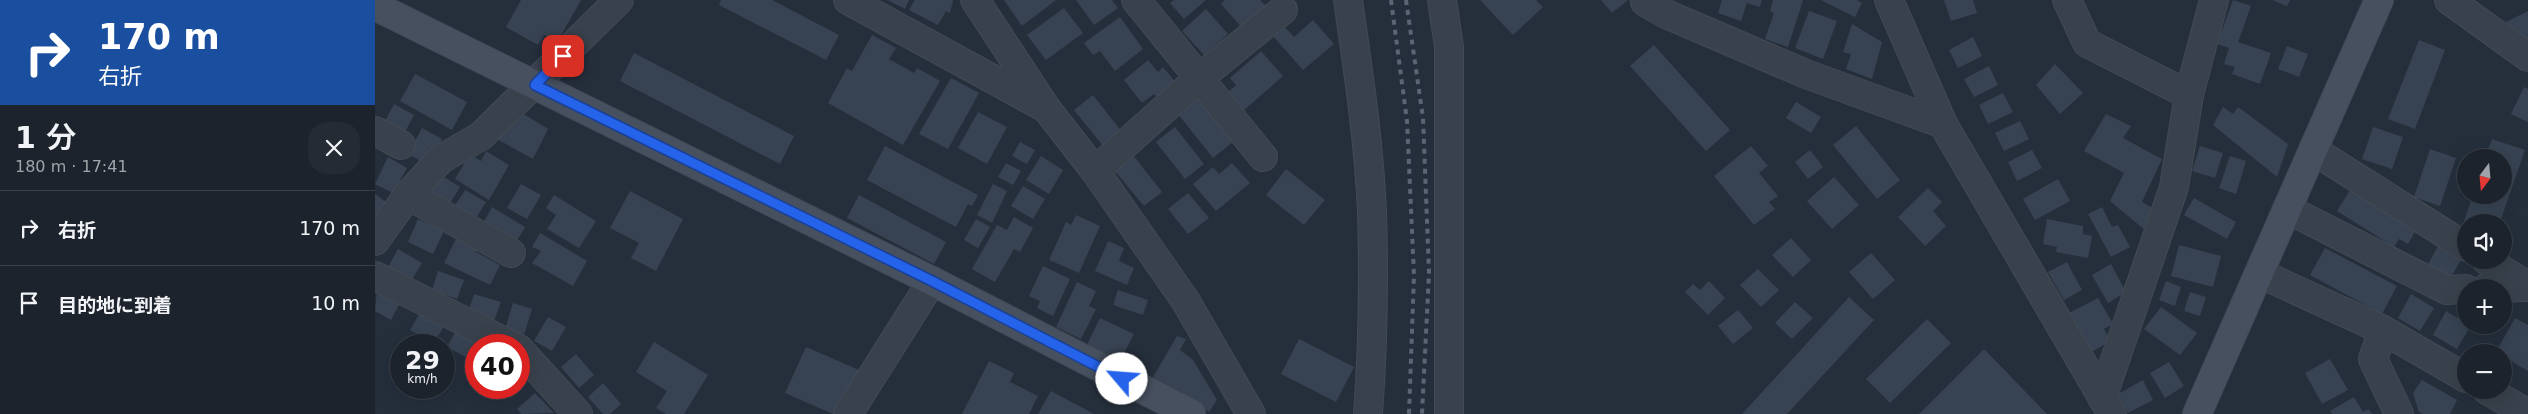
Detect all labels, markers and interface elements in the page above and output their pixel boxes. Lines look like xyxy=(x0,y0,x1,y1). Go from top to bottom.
text: 170 m xyxy=(98,17,220,57)
icon: right xyxy=(15,20,80,85)
pin xyxy=(542,35,584,77)
icon: arrive xyxy=(549,42,577,70)
text: 右折 xyxy=(98,64,142,89)
text: 1 分 xyxy=(15,120,76,155)
button: close xyxy=(308,122,360,174)
north arrow xyxy=(2457,149,2513,204)
map controls xyxy=(2457,149,2512,399)
text: 180 m · 17:41 xyxy=(15,157,128,176)
icon: right xyxy=(15,214,43,242)
button: sound xyxy=(2457,214,2512,269)
text: 170 m xyxy=(299,217,360,239)
text: 右折 xyxy=(58,219,96,241)
button: + xyxy=(2457,279,2512,334)
icon: arrive xyxy=(15,289,43,317)
text: 10 m xyxy=(311,292,360,314)
text: 目的地に到着 xyxy=(58,294,172,316)
speed limit sign: 40 xyxy=(465,334,530,399)
button: − xyxy=(2457,344,2512,399)
text: 29 xyxy=(405,346,440,375)
position arrow xyxy=(1095,352,1147,404)
text: km/h xyxy=(407,372,438,386)

